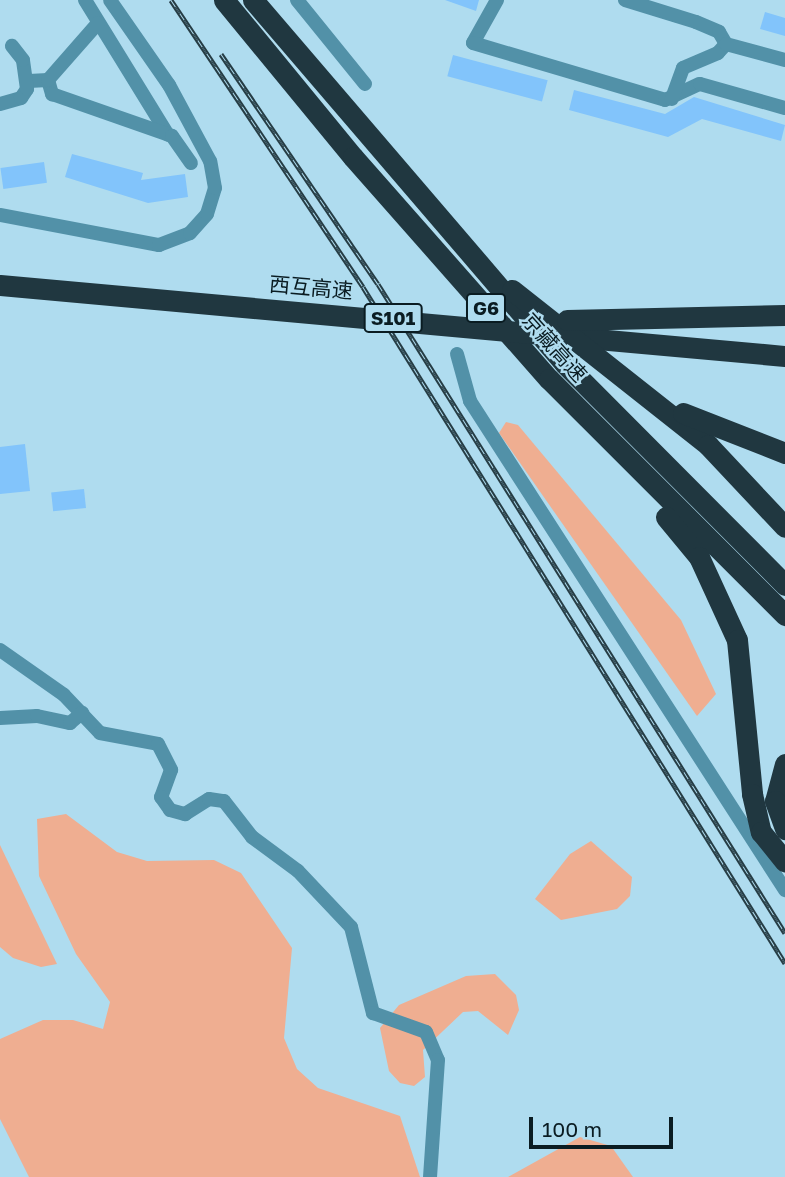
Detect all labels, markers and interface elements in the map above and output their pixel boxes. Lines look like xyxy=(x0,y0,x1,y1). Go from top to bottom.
street label: 西互高速 xyxy=(268,271,354,303)
road number: G6 xyxy=(465,292,507,324)
road number: S101 xyxy=(363,302,423,334)
street label: 京藏高速 xyxy=(518,307,592,387)
scale bar xyxy=(533,1104,676,1148)
text: 100 m xyxy=(542,1116,602,1142)

